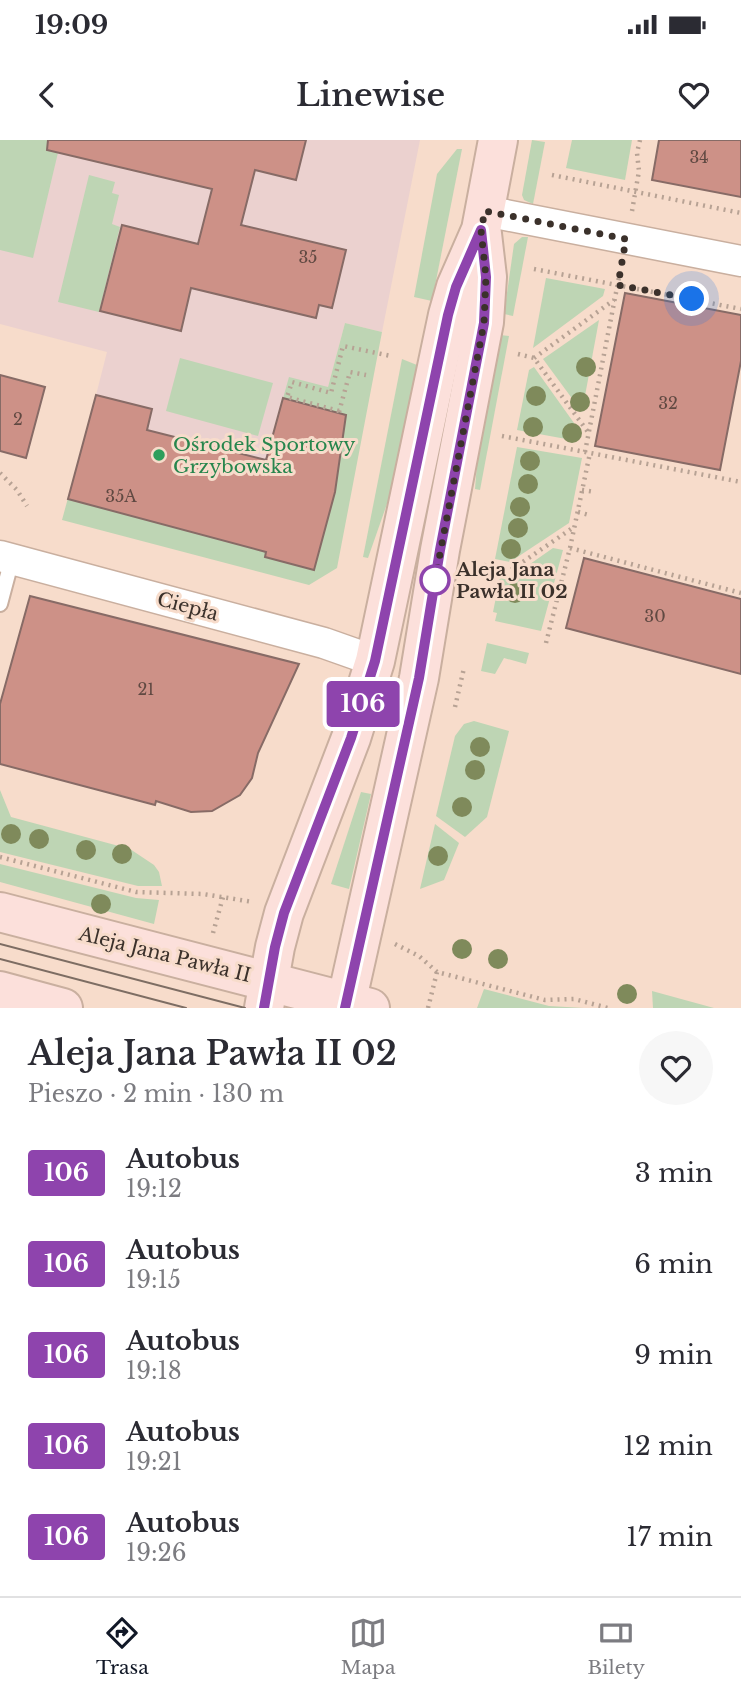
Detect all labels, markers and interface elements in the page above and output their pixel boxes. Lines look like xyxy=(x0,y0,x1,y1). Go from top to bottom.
text: 19:09 xyxy=(35,9,108,41)
text: Linewise xyxy=(296,75,445,115)
icon: back xyxy=(28,76,66,114)
icon: heart xyxy=(675,76,713,114)
house number: 34 xyxy=(689,147,709,167)
house number: 35 xyxy=(299,247,317,267)
your location xyxy=(674,281,709,316)
house number: 32 xyxy=(658,393,678,413)
house number: 2 xyxy=(13,409,23,429)
place label: Ośrodek Sportowy Grzybowska xyxy=(173,433,355,478)
marker: Ośrodek Sportowy Grzybowska xyxy=(151,447,167,463)
house number: 35A xyxy=(105,486,137,506)
place label: Aleja Jana Pawła II 02 xyxy=(455,558,568,603)
marker: Aleja Jana Pawła II 02 xyxy=(420,565,450,595)
street label: Ciepła xyxy=(155,587,221,626)
house number: 30 xyxy=(644,606,666,626)
house number: 21 xyxy=(138,679,155,699)
line badge: 106 xyxy=(323,681,403,727)
text: 106 xyxy=(341,689,385,718)
street label: Aleja Jana Pawła II xyxy=(76,922,253,987)
button: heart xyxy=(639,1031,713,1105)
text: Aleja Jana Pawła II 02 xyxy=(28,1033,397,1074)
text: Pieszo · 2 min · 130 m xyxy=(28,1080,284,1108)
text: Autobus xyxy=(126,1143,240,1175)
text: 3 min xyxy=(635,1157,713,1189)
text: 106 xyxy=(44,1158,89,1187)
text: 19:12 xyxy=(126,1175,182,1203)
text: Autobus xyxy=(126,1234,240,1266)
text: 6 min xyxy=(634,1248,713,1280)
text: 106 xyxy=(44,1249,89,1278)
text: 19:15 xyxy=(126,1266,181,1294)
text: Autobus xyxy=(126,1325,240,1357)
text: 9 min xyxy=(634,1339,713,1371)
text: 106 xyxy=(44,1340,89,1369)
text: 19:18 xyxy=(126,1357,182,1385)
text: Autobus xyxy=(126,1416,240,1448)
text: 12 min xyxy=(623,1430,713,1462)
text: 106 xyxy=(44,1431,89,1460)
text: 19:21 xyxy=(126,1448,182,1476)
text: Autobus xyxy=(126,1507,240,1539)
text: 17 min xyxy=(626,1521,713,1553)
text: 106 xyxy=(44,1522,89,1551)
text: 19:26 xyxy=(126,1539,187,1567)
tab: Trasa xyxy=(96,1614,149,1679)
tab: Mapa xyxy=(341,1614,395,1679)
tab: Bilety xyxy=(588,1614,645,1679)

